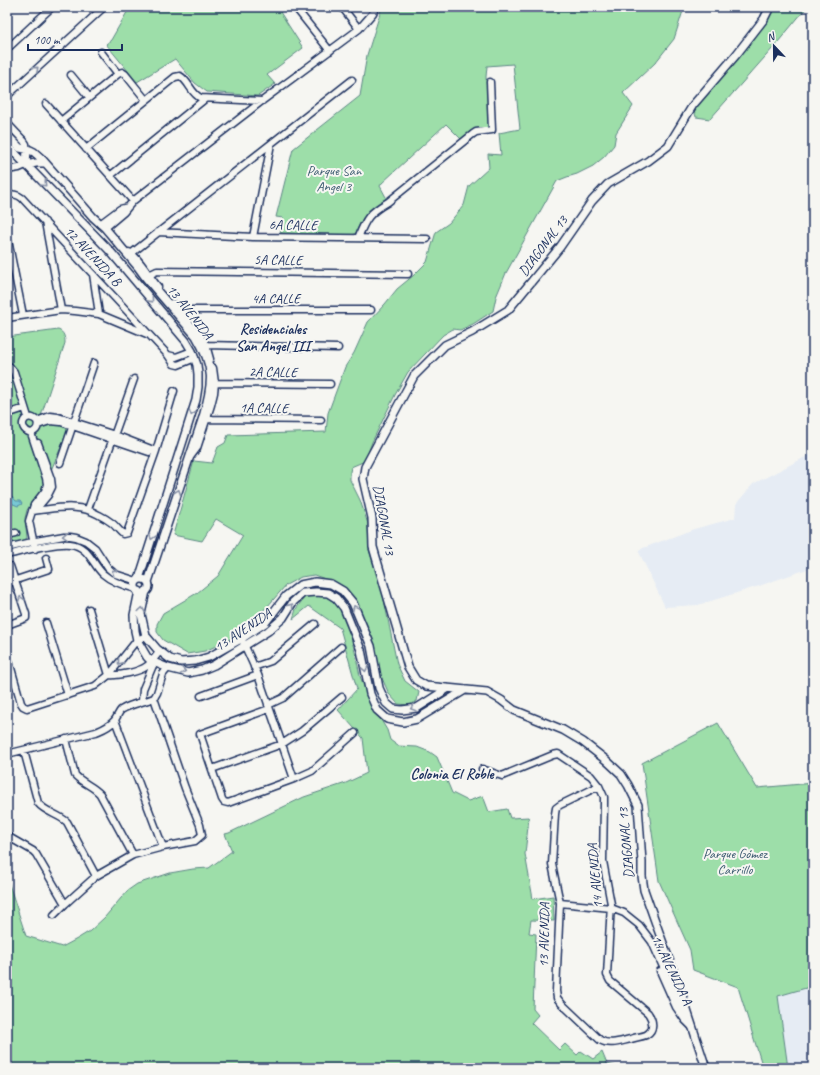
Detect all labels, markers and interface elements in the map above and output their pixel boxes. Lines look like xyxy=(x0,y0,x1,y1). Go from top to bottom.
scale bar xyxy=(28,26,122,52)
north arrow xyxy=(754,26,794,66)
text: N xyxy=(764,28,778,44)
text: 100 m xyxy=(34,32,61,48)
one-way arrow xyxy=(31,67,39,74)
park label: Parque San Angel 3 xyxy=(307,162,362,195)
one-way arrow xyxy=(39,179,47,187)
street label: DIAGONAL 13 xyxy=(515,211,572,280)
street label: 6A CALLE xyxy=(269,216,320,234)
street label: 12 AVENIDA B xyxy=(61,223,126,291)
street label: 5A CALLE xyxy=(254,251,305,269)
street label: 13 AVENIDA xyxy=(163,281,217,344)
street label: 4A CALLE xyxy=(252,290,303,307)
one-way arrow xyxy=(146,295,153,302)
district label: Residenciales San Angel III xyxy=(236,320,314,356)
street label: 2A CALLE xyxy=(249,363,300,381)
street label: 1A CALLE xyxy=(240,399,291,417)
one-way arrow xyxy=(188,410,197,417)
street label: DIAGONAL 13 xyxy=(369,484,399,558)
one-way arrow xyxy=(174,488,182,495)
one-way arrow xyxy=(62,532,68,541)
one-way arrow xyxy=(148,533,157,540)
one-way arrow xyxy=(111,569,118,577)
one-way arrow xyxy=(17,596,26,603)
one-way arrow xyxy=(286,603,294,610)
street label: 13 AVENIDA xyxy=(211,604,275,655)
one-way arrow xyxy=(352,605,360,613)
one-way arrow xyxy=(137,607,146,613)
one-way arrow xyxy=(118,657,125,664)
one-way arrow xyxy=(361,665,369,672)
one-way arrow xyxy=(180,666,187,675)
one-way arrow xyxy=(410,703,417,712)
district label: Colonia El Roble xyxy=(411,765,494,784)
street label: DIAGONAL 13 xyxy=(614,805,638,879)
street label: 14 AVENIDA xyxy=(584,842,606,909)
park label: Parque Gómez Carrillo xyxy=(703,845,769,878)
street label: 13 AVENIDA xyxy=(535,901,553,968)
street label: 14 AVENIDA A xyxy=(648,932,697,1008)

